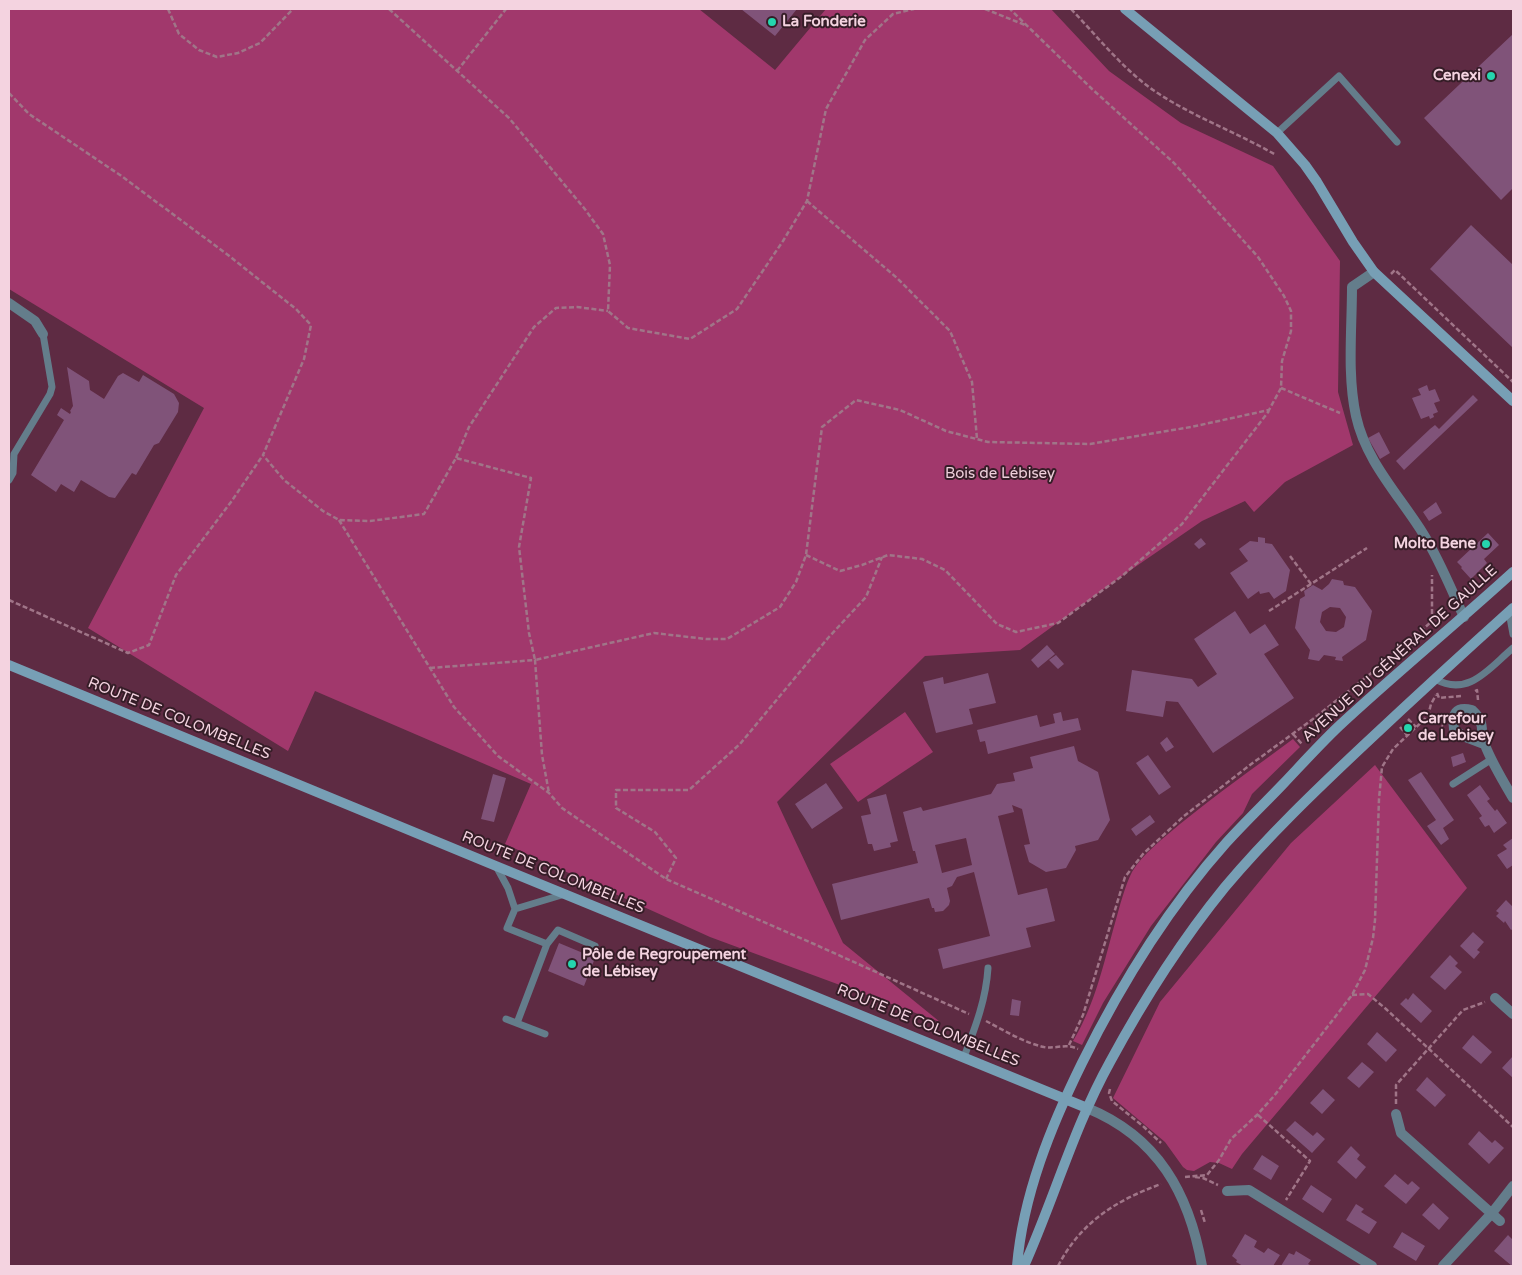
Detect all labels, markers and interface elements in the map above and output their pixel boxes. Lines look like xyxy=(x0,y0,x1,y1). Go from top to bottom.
place label: La Fonderie xyxy=(782,13,866,31)
marker: La Fonderie xyxy=(766,16,778,28)
place label: Cenexi xyxy=(1433,67,1481,85)
marker: Cenexi xyxy=(1485,70,1497,82)
park label: Bois de Lébisey xyxy=(945,465,1055,483)
place label: Molto Bene xyxy=(1394,535,1476,553)
marker: Molto Bene xyxy=(1480,538,1492,550)
street label: AVENUE DU GÉNÉRAL DE GAULLE xyxy=(1299,562,1501,746)
street label: ROUTE DE COLOMBELLES xyxy=(85,674,273,764)
place label: Carrefour de Lebisey xyxy=(1418,710,1494,745)
marker: Carrefour de Lebisey xyxy=(1402,722,1414,734)
street label: ROUTE DE COLOMBELLES xyxy=(459,828,647,918)
place label: Pôle de Regroupement de Lébisey xyxy=(582,946,746,981)
marker: Pôle de Regroupement de Lébisey xyxy=(566,958,578,970)
street label: ROUTE DE COLOMBELLES xyxy=(834,981,1022,1071)

